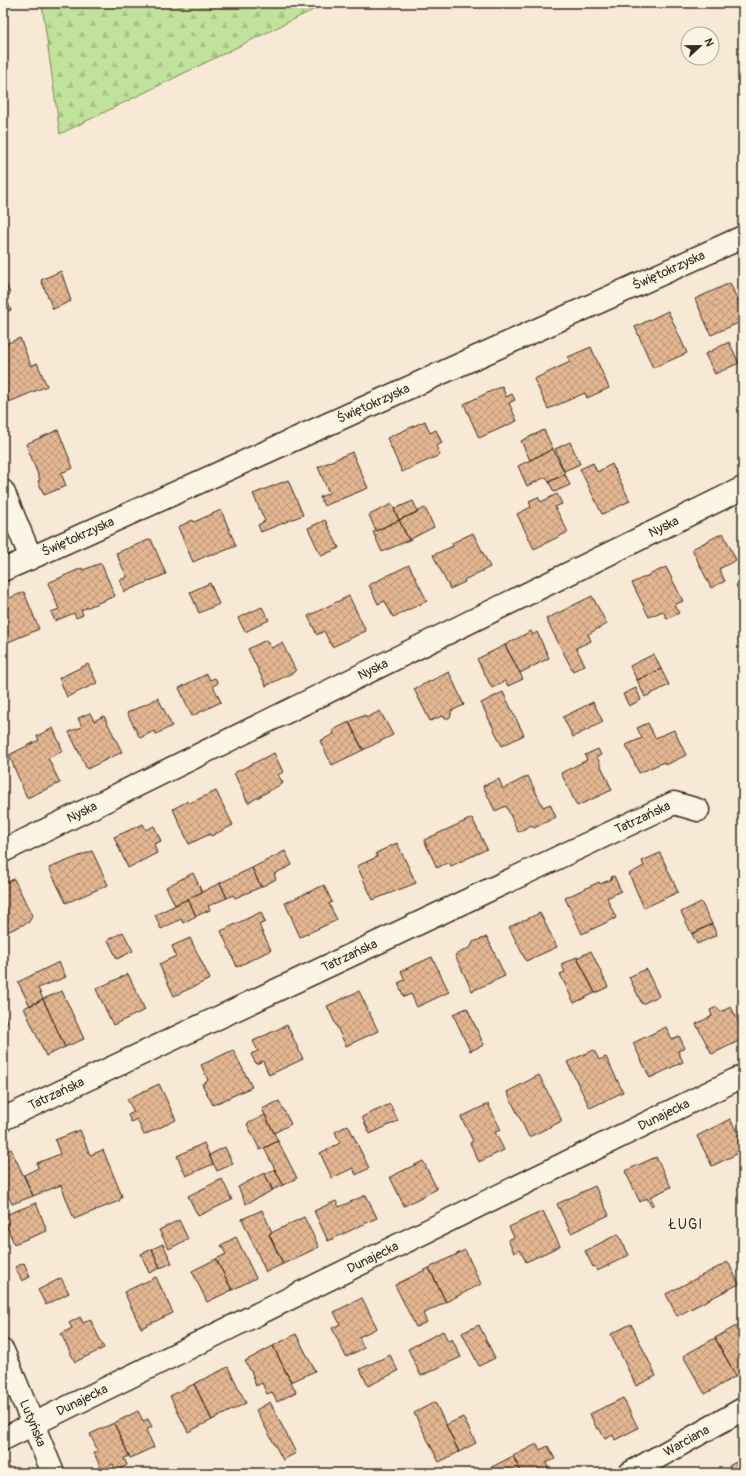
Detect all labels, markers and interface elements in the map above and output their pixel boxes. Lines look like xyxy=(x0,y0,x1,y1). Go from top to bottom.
north arrow xyxy=(680,26,720,66)
text: N xyxy=(701,37,716,49)
street label: Świętokrzyska xyxy=(630,247,707,294)
street label: Świętokrzyska xyxy=(335,380,412,427)
street label: Nyska xyxy=(646,513,682,541)
street label: Świętokrzyska xyxy=(39,514,117,560)
street label: Nyska xyxy=(355,655,391,684)
street label: Nyska xyxy=(64,798,100,826)
street label: Tatrzańska xyxy=(612,798,673,838)
street label: Tatrzańska xyxy=(319,936,380,976)
street label: Tatrzańska xyxy=(26,1074,87,1114)
street label: Dunajecka xyxy=(635,1095,692,1134)
district label: ŁUGI xyxy=(668,1216,703,1233)
street label: Dunajecka xyxy=(345,1238,401,1277)
street label: Dunajecka xyxy=(54,1381,110,1420)
street label: Lutyńska xyxy=(16,1397,49,1449)
street label: Warciana xyxy=(661,1422,712,1460)

